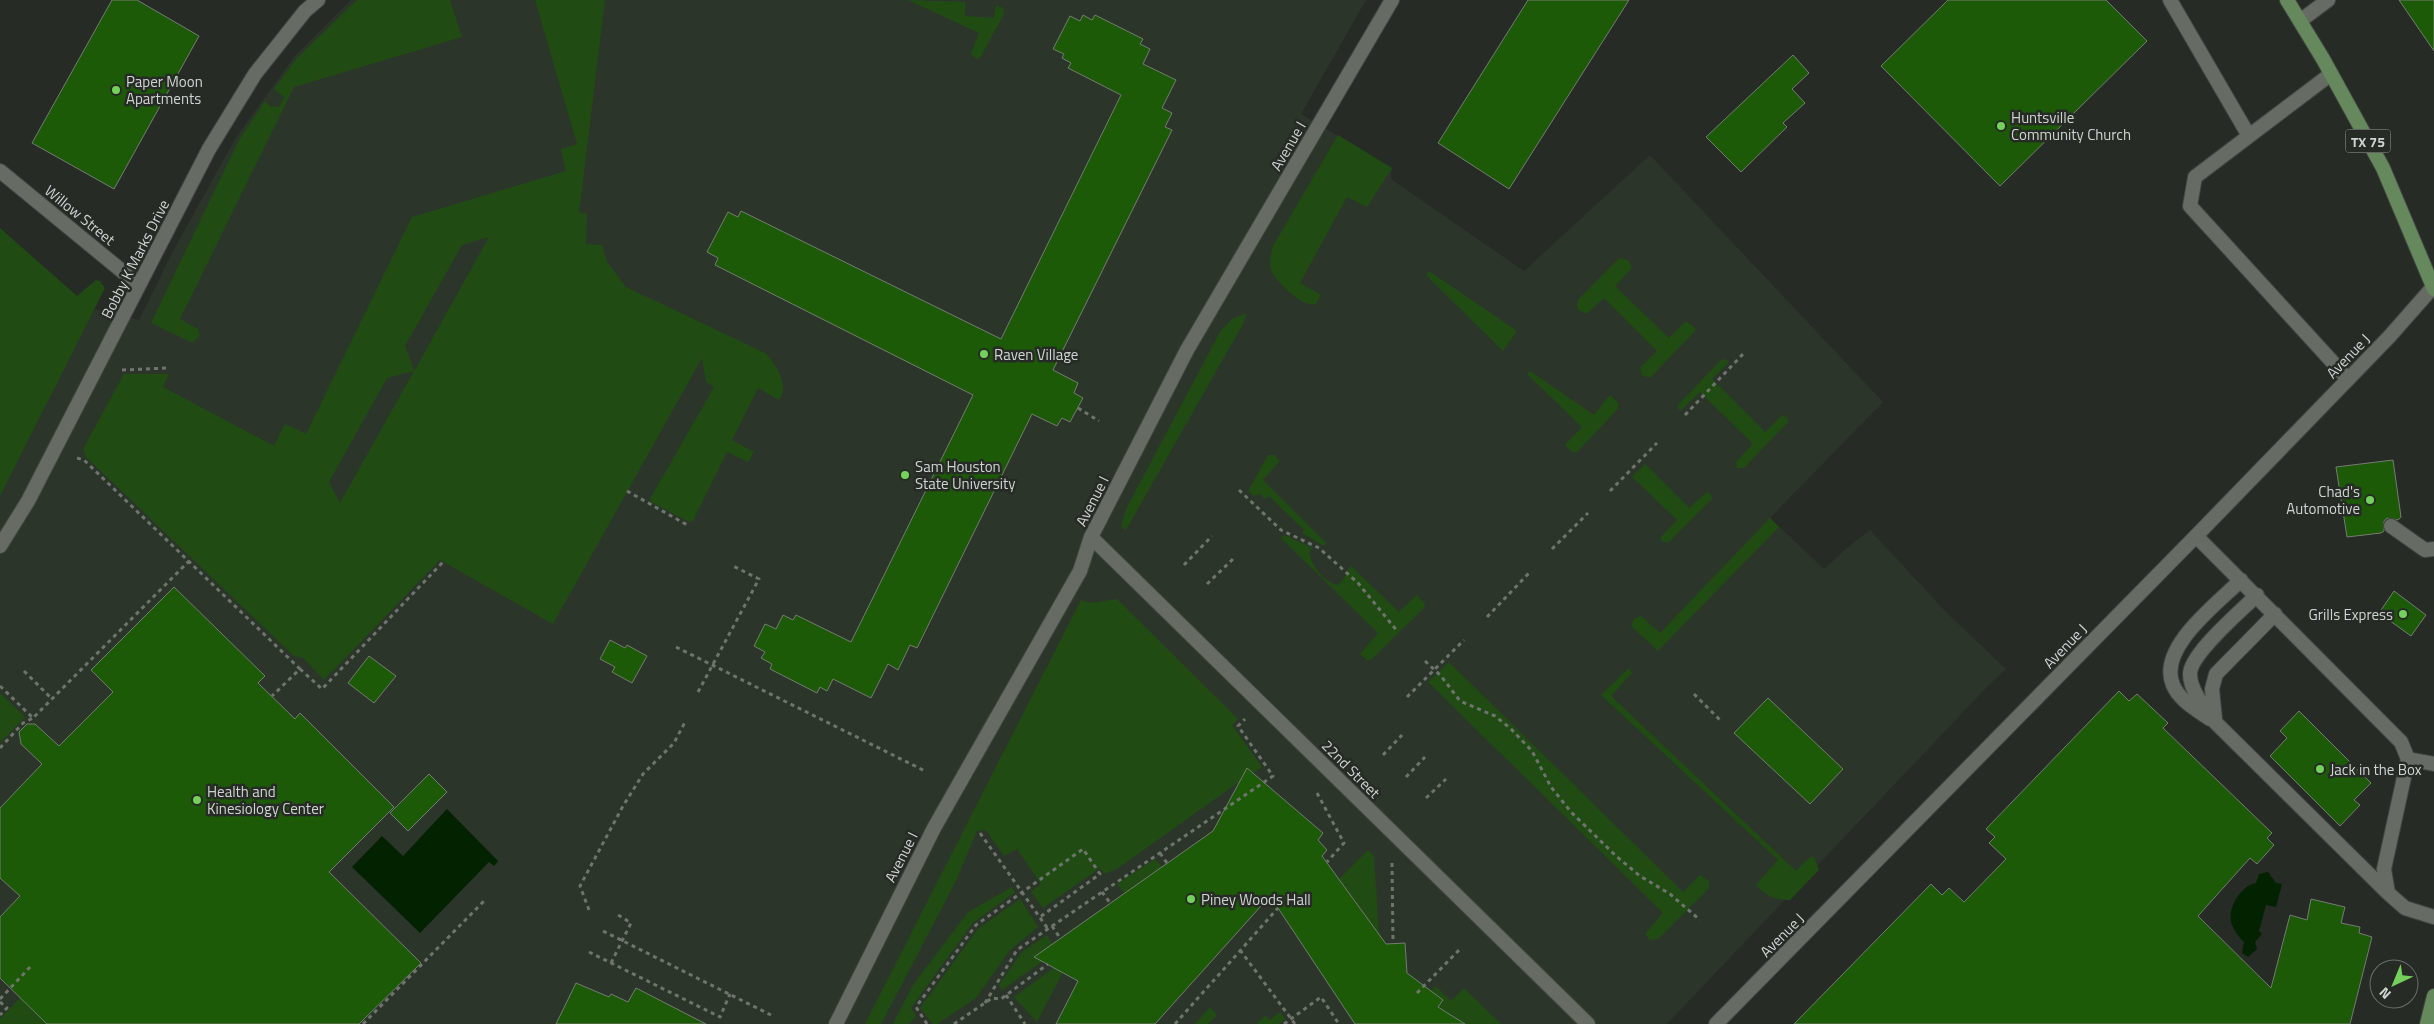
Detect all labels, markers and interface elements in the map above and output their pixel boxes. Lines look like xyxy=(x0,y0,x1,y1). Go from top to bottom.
place label: Paper Moon Apartments xyxy=(126,70,203,110)
marker: Paper Moon Apartments xyxy=(110,84,122,96)
place label: Huntsville Community Church xyxy=(2011,106,2131,146)
street label: Avenue I xyxy=(1265,117,1311,175)
marker: Huntsville Community Church xyxy=(1995,120,2007,132)
road number: TX 75 xyxy=(2346,130,2390,152)
street label: Willow Street xyxy=(40,179,121,251)
street label: Bobby K Marks Drive xyxy=(95,196,175,322)
street label: Avenue J xyxy=(2321,328,2375,384)
place label: Raven Village xyxy=(994,343,1078,366)
marker: Raven Village xyxy=(978,348,990,360)
place label: Sam Houston State University xyxy=(915,455,1016,495)
marker: Sam Houston State University xyxy=(899,469,911,481)
street label: Avenue I xyxy=(1070,472,1114,530)
place label: Chad's Automotive xyxy=(2286,480,2360,520)
marker: Chad's Automotive xyxy=(2364,494,2376,506)
place label: Grills Express xyxy=(2309,603,2393,626)
marker: Grills Express xyxy=(2397,608,2409,620)
street label: Avenue J xyxy=(2038,618,2092,674)
street label: 22nd Street xyxy=(1316,734,1386,804)
place label: Jack in the Box xyxy=(2330,758,2422,781)
marker: Jack in the Box xyxy=(2314,763,2326,775)
place label: Health and Kinesiology Center xyxy=(207,780,324,820)
marker: Health and Kinesiology Center xyxy=(191,794,203,806)
street label: Avenue I xyxy=(879,828,923,886)
place label: Piney Woods Hall xyxy=(1201,888,1311,911)
marker: Piney Woods Hall xyxy=(1185,893,1197,905)
street label: Avenue J xyxy=(1755,908,1809,962)
north arrow xyxy=(2369,959,2419,1009)
text: N xyxy=(2374,983,2395,1005)

